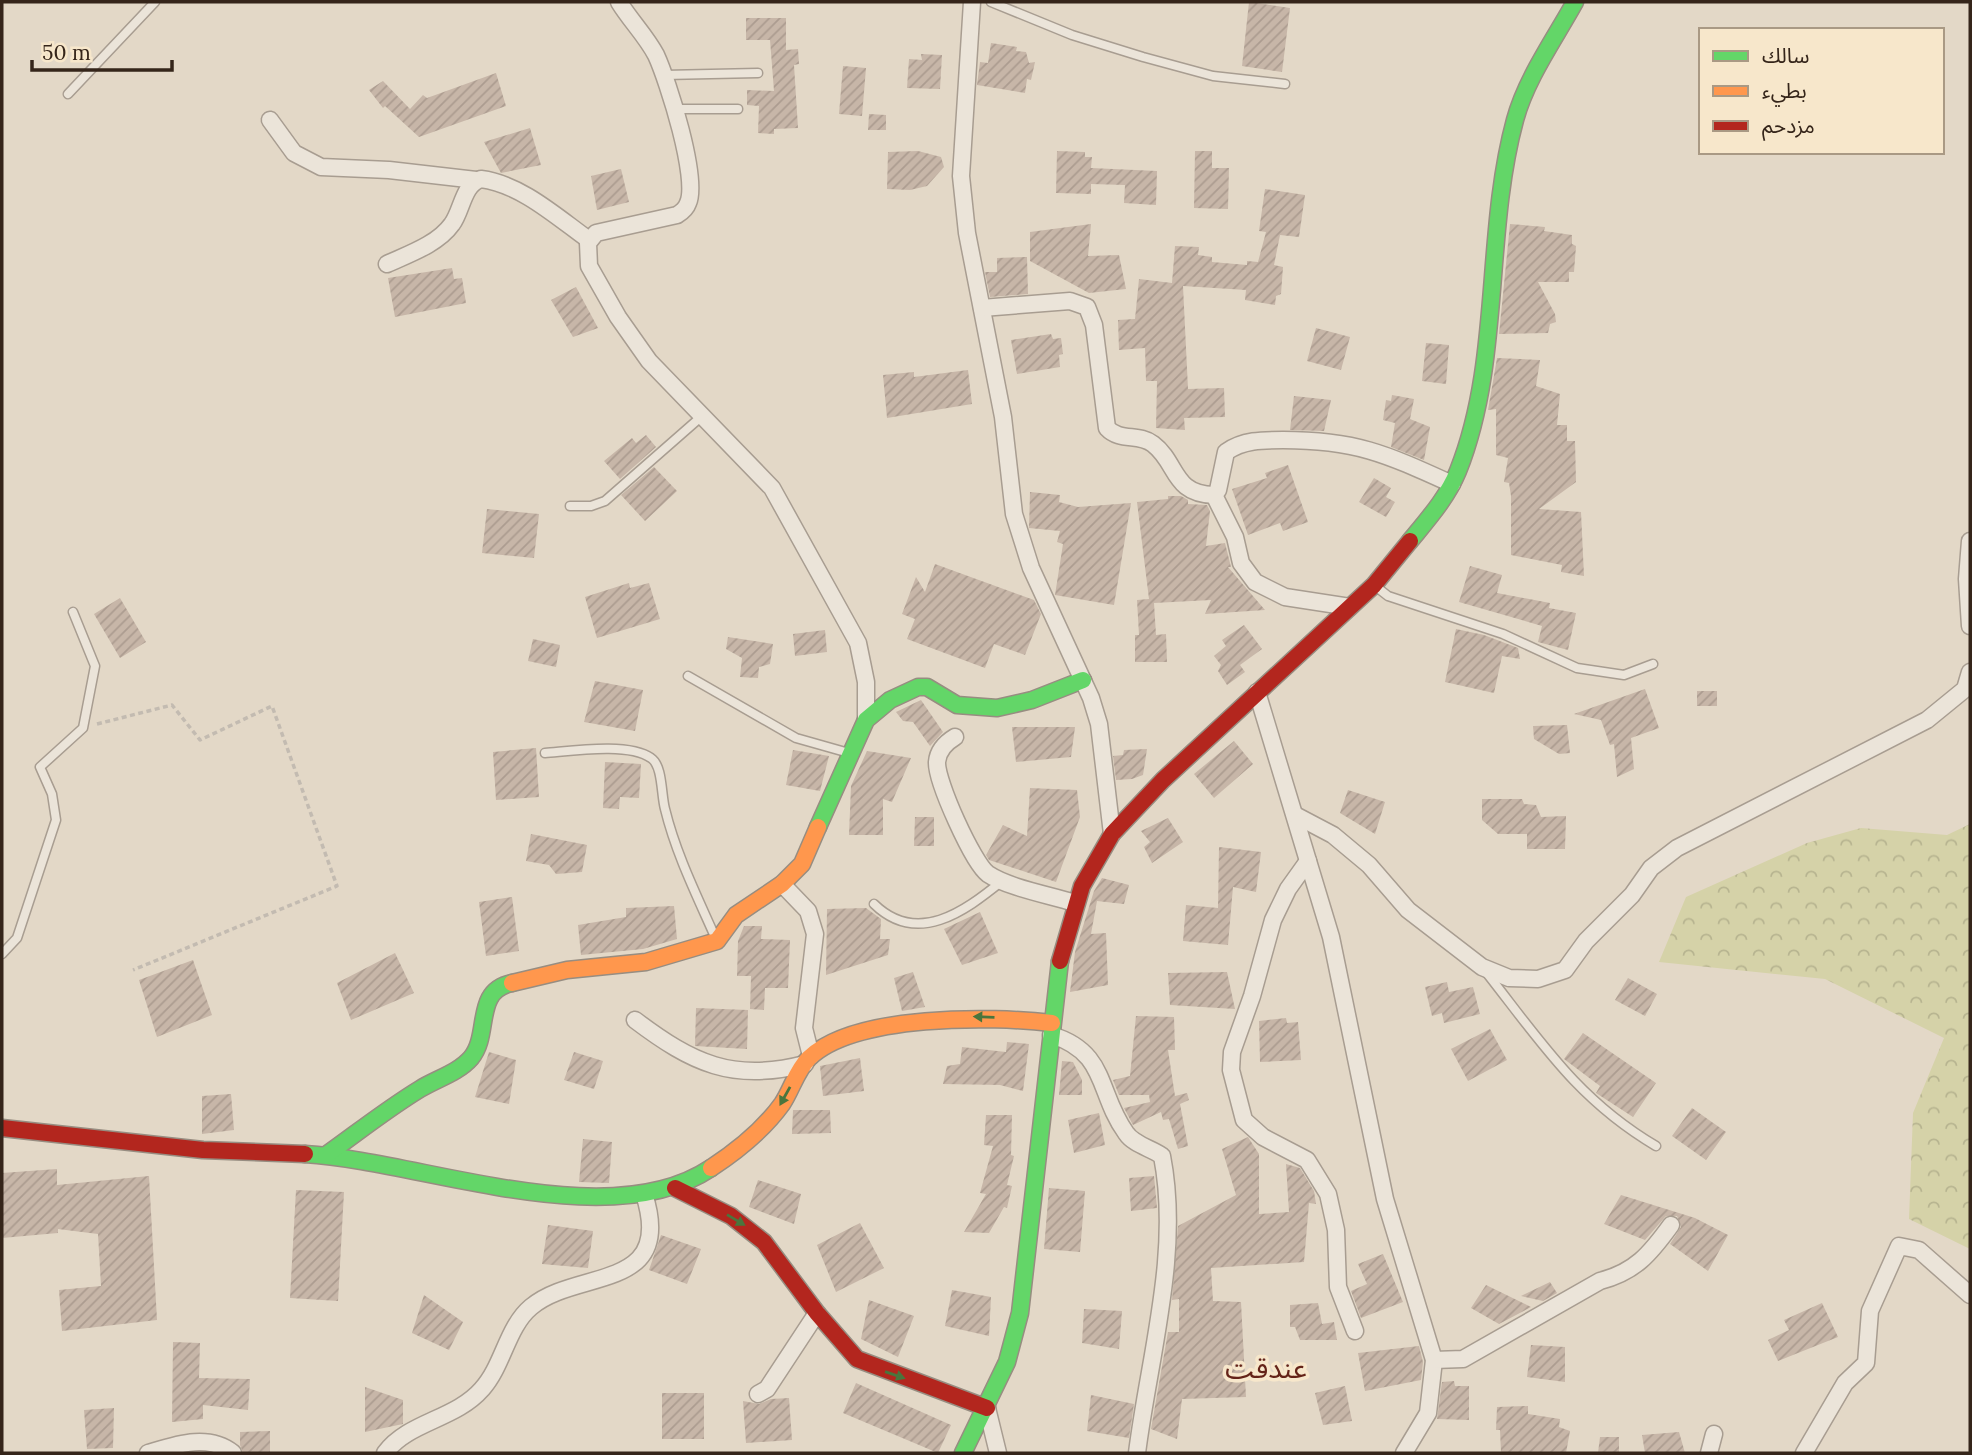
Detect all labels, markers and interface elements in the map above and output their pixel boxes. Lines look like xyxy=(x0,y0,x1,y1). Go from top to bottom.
scale bar xyxy=(32,28,172,72)
legend xyxy=(1699,28,1944,154)
text: 50 m xyxy=(42,39,91,66)
text: سالك xyxy=(1762,42,1809,69)
text: بطيء xyxy=(1762,77,1807,107)
text: مزدحم xyxy=(1762,112,1815,141)
one-way arrow xyxy=(973,1011,995,1023)
one-way arrow xyxy=(779,1086,791,1106)
one-way arrow xyxy=(726,1213,745,1226)
district label: عندقت xyxy=(1225,1350,1307,1386)
one-way arrow xyxy=(884,1370,905,1381)

